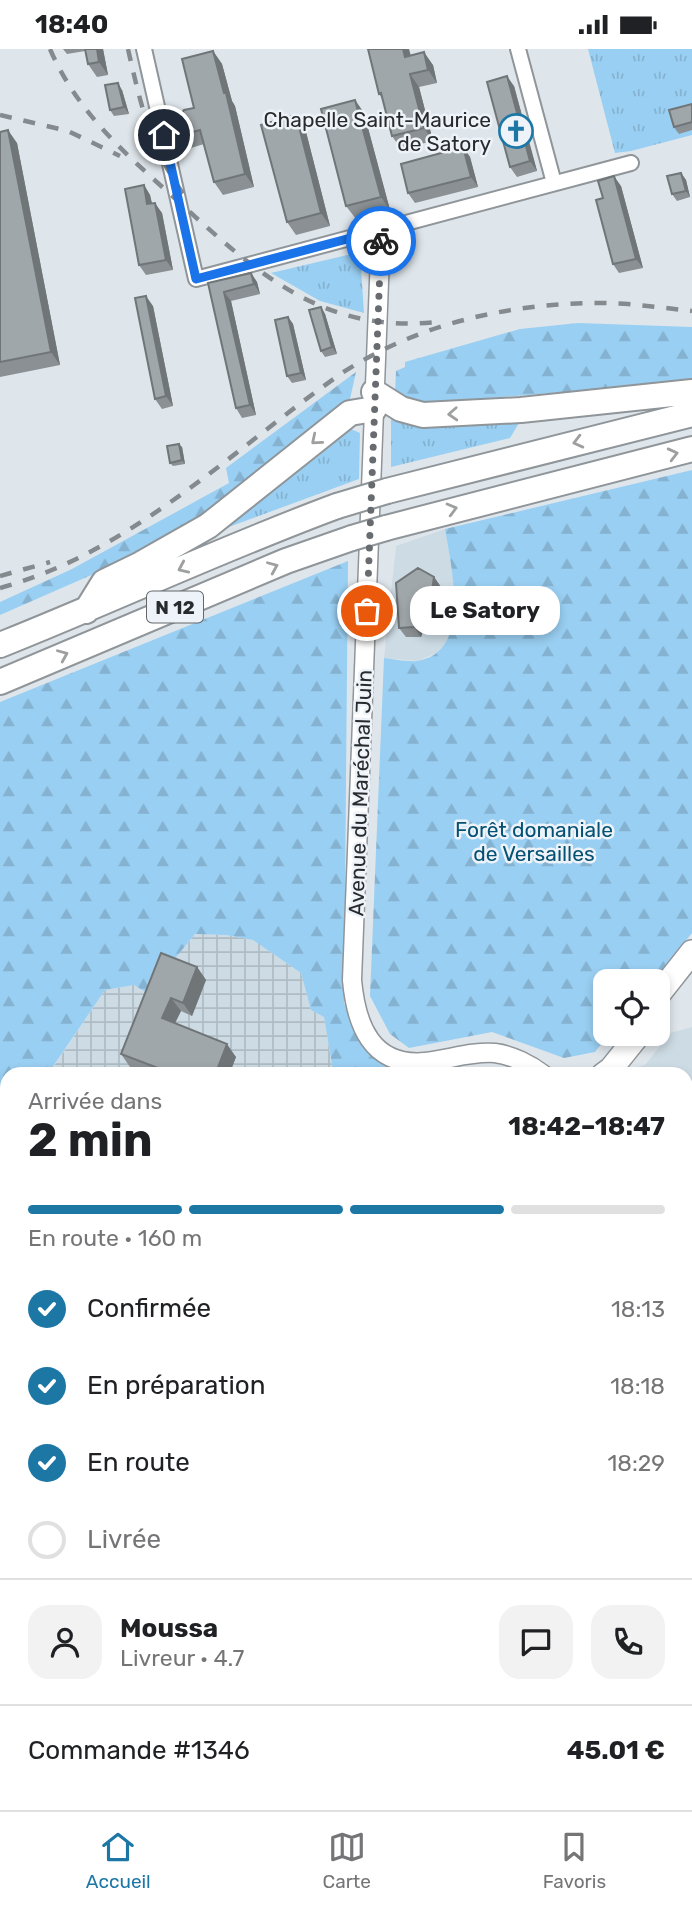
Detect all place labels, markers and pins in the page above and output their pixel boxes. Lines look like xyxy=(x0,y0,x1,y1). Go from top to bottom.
pin xyxy=(134,105,194,165)
place label: Chapelle Saint-Maurice de Satory xyxy=(264,107,491,156)
church icon: Chapelle Saint-Maurice de Satory xyxy=(497,112,535,150)
pin xyxy=(337,581,397,641)
callout: Le Satory xyxy=(409,587,560,635)

